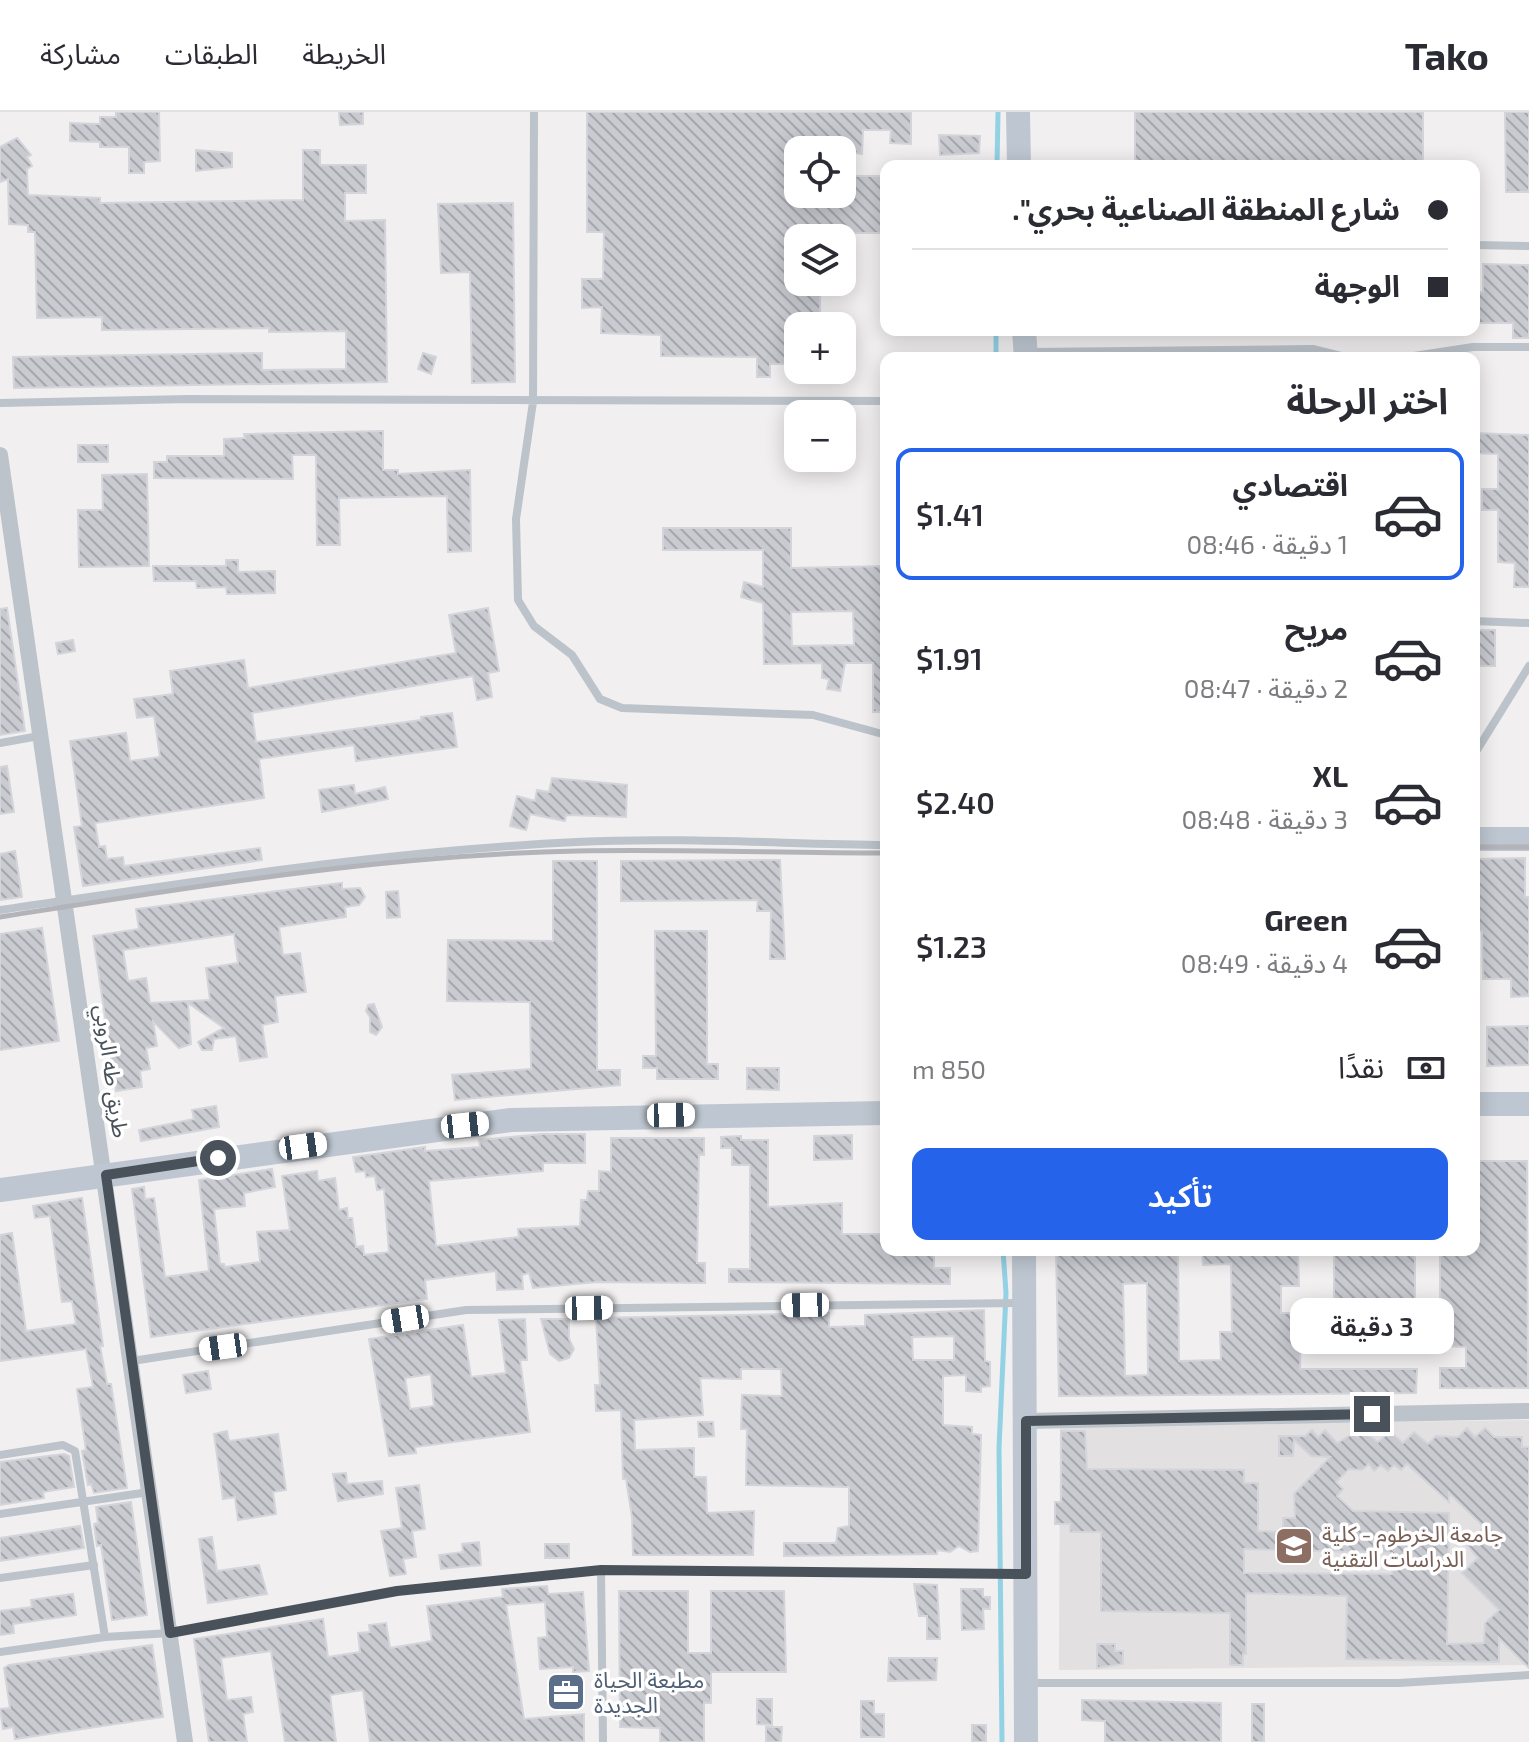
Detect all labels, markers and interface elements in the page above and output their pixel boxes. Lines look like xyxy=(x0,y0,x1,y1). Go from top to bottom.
text: Tako xyxy=(1405,32,1489,78)
text: مشاركة xyxy=(40,36,121,70)
text: الطبقات xyxy=(165,36,258,70)
text: الخريطة xyxy=(302,36,386,70)
map controls xyxy=(784,136,856,472)
button: locate xyxy=(784,136,856,208)
text: شارع المنطقة الصناعية بحري". xyxy=(1012,190,1400,226)
button: layers xyxy=(784,224,856,296)
text: الوجهة xyxy=(1315,267,1400,303)
button: + xyxy=(784,312,856,384)
text: اختر الرحلة xyxy=(1287,378,1448,421)
button: − xyxy=(784,400,856,472)
text: اقتصادي xyxy=(1233,466,1348,502)
icon: car xyxy=(1372,478,1444,550)
text: $1.41 xyxy=(916,496,984,532)
text: 1 دقيقة · 08:46 xyxy=(1186,528,1348,559)
text: مريح xyxy=(1285,610,1348,646)
icon: car xyxy=(1372,622,1444,694)
text: $1.91 xyxy=(916,640,983,676)
text: 2 دقيقة · 08:47 xyxy=(1184,672,1348,703)
text: XL xyxy=(1313,757,1348,793)
icon: car xyxy=(1372,766,1444,838)
text: $2.40 xyxy=(916,784,995,820)
text: 3 دقيقة · 08:48 xyxy=(1181,803,1348,834)
text: Green xyxy=(1264,901,1348,937)
icon: car xyxy=(1372,910,1444,982)
text: $1.23 xyxy=(916,928,987,964)
text: 4 دقيقة · 08:49 xyxy=(1181,947,1348,978)
street label: طريق طه الروبي xyxy=(86,1003,135,1140)
icon: cash xyxy=(1404,1046,1448,1090)
text: نقدًا xyxy=(1338,1048,1384,1084)
text: 850 m xyxy=(912,1053,986,1084)
car xyxy=(647,1103,695,1127)
car xyxy=(440,1111,490,1139)
car xyxy=(278,1131,328,1161)
route start xyxy=(200,1140,236,1176)
button: تأكيد xyxy=(912,1148,1448,1240)
car xyxy=(781,1293,829,1317)
car xyxy=(565,1296,613,1320)
callout: 3 دقيقة xyxy=(1290,1298,1454,1354)
car xyxy=(379,1303,431,1335)
text: 3 دقيقة xyxy=(1330,1310,1414,1341)
car xyxy=(198,1332,248,1362)
route end xyxy=(1354,1396,1390,1432)
place label: جامعة الخرطوم - كلية الدراسات التقنية xyxy=(1322,1520,1503,1573)
school or university icon: جامعة الخرطوم - كلية الدراسات التقنية xyxy=(1273,1525,1315,1567)
place label: مطبعة الحياة الجديدة xyxy=(594,1666,704,1717)
office icon: مطبعة الحياة الجديدة xyxy=(545,1671,587,1713)

